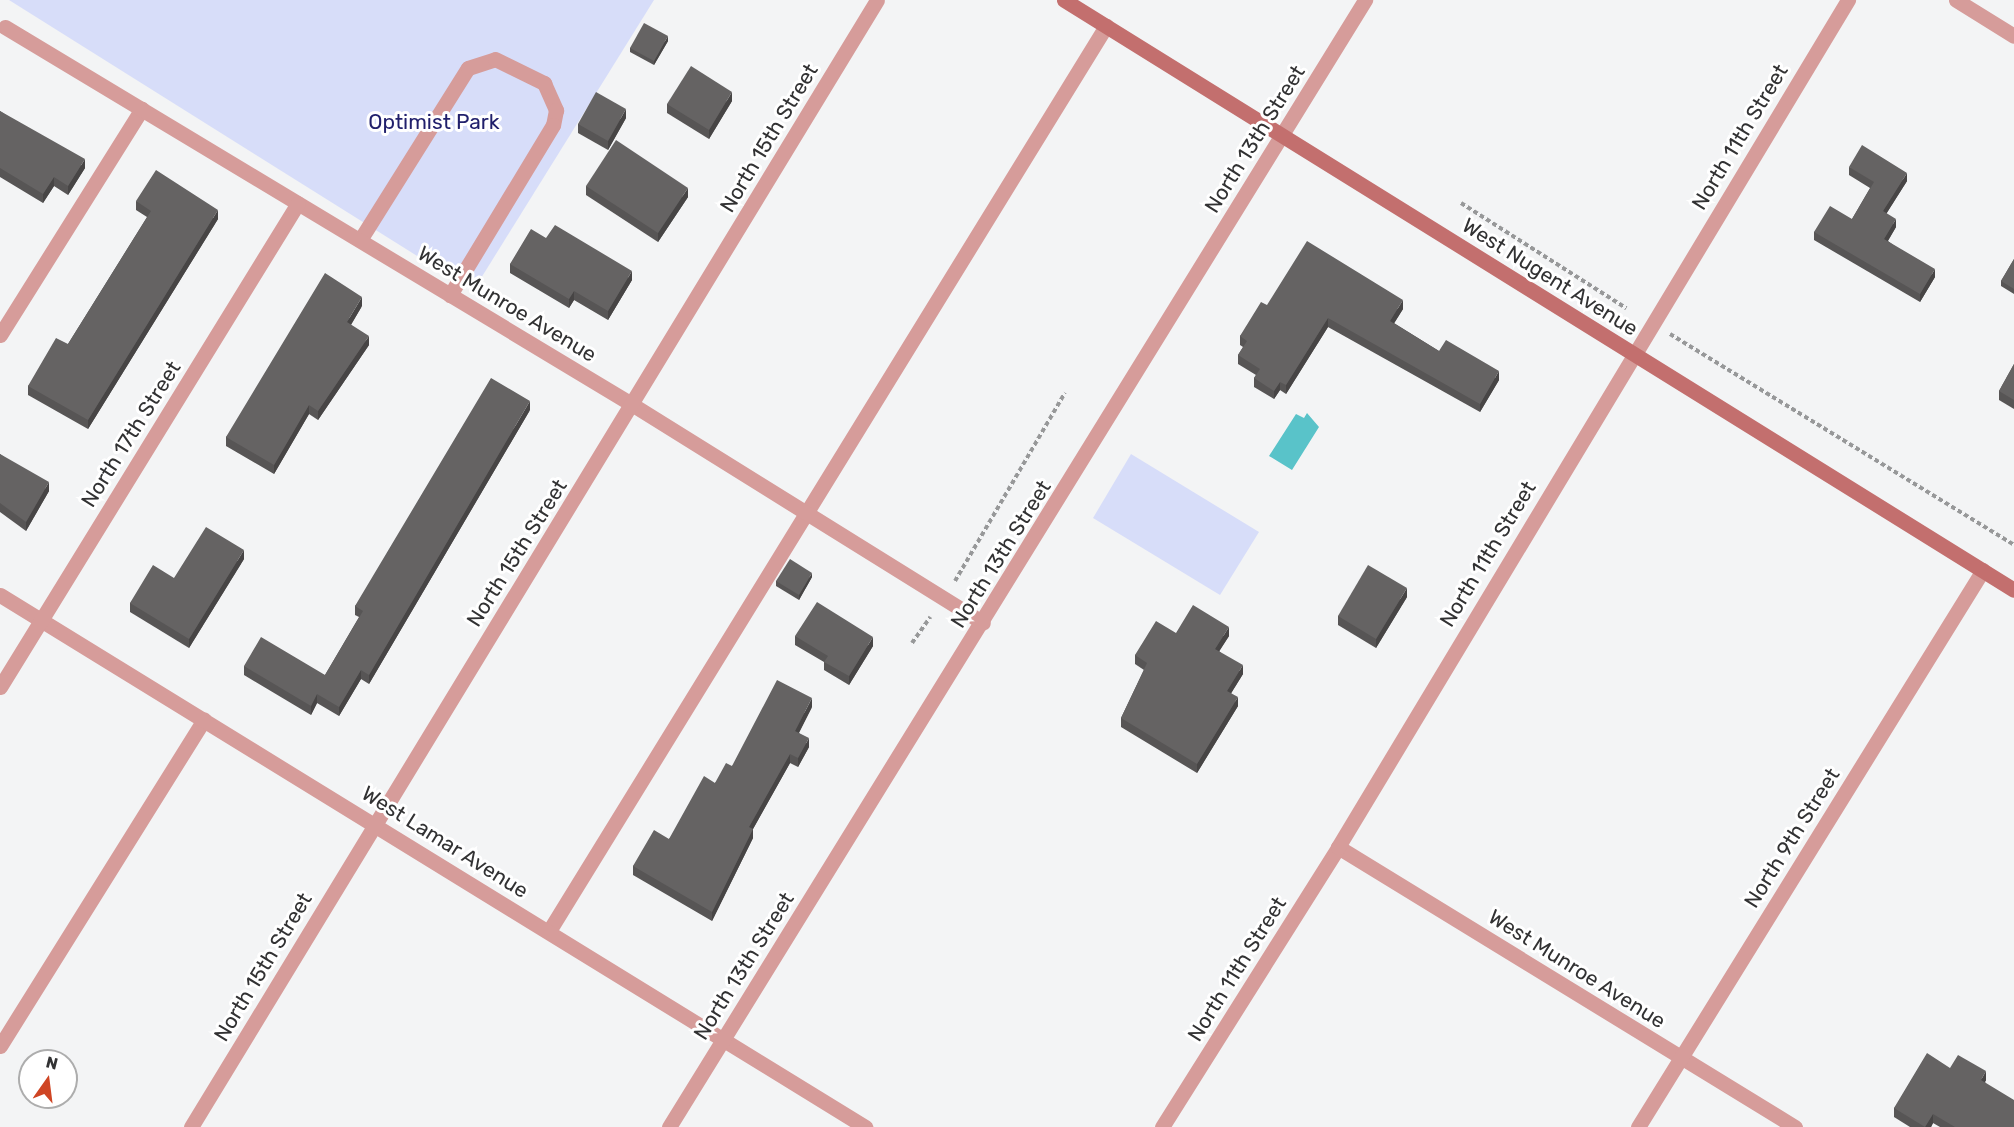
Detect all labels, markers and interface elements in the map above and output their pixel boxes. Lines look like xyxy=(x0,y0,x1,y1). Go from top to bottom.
street label: North 15th Street xyxy=(715,59,823,217)
street label: North 11th Street xyxy=(1687,60,1793,214)
street label: North 13th Street xyxy=(1199,61,1311,217)
park label: Optimist Park xyxy=(368,109,500,135)
street label: West Nugent Avenue xyxy=(1457,212,1643,342)
street label: West Munroe Avenue xyxy=(413,241,601,367)
street label: North 17th Street xyxy=(76,356,186,512)
street label: North 15th Street xyxy=(462,475,572,631)
street label: North 13th Street xyxy=(945,476,1057,632)
street label: North 11th Street xyxy=(1435,477,1541,631)
street label: North 9th Street xyxy=(1739,763,1845,913)
street label: West Lamar Avenue xyxy=(357,780,533,904)
street label: North 15th Street xyxy=(209,888,317,1046)
street label: North 13th Street xyxy=(688,888,800,1044)
street label: North 11th Street xyxy=(1182,892,1292,1046)
street label: West Munroe Avenue xyxy=(1484,904,1670,1034)
north arrow xyxy=(18,1049,78,1109)
text: N xyxy=(44,1052,60,1074)

